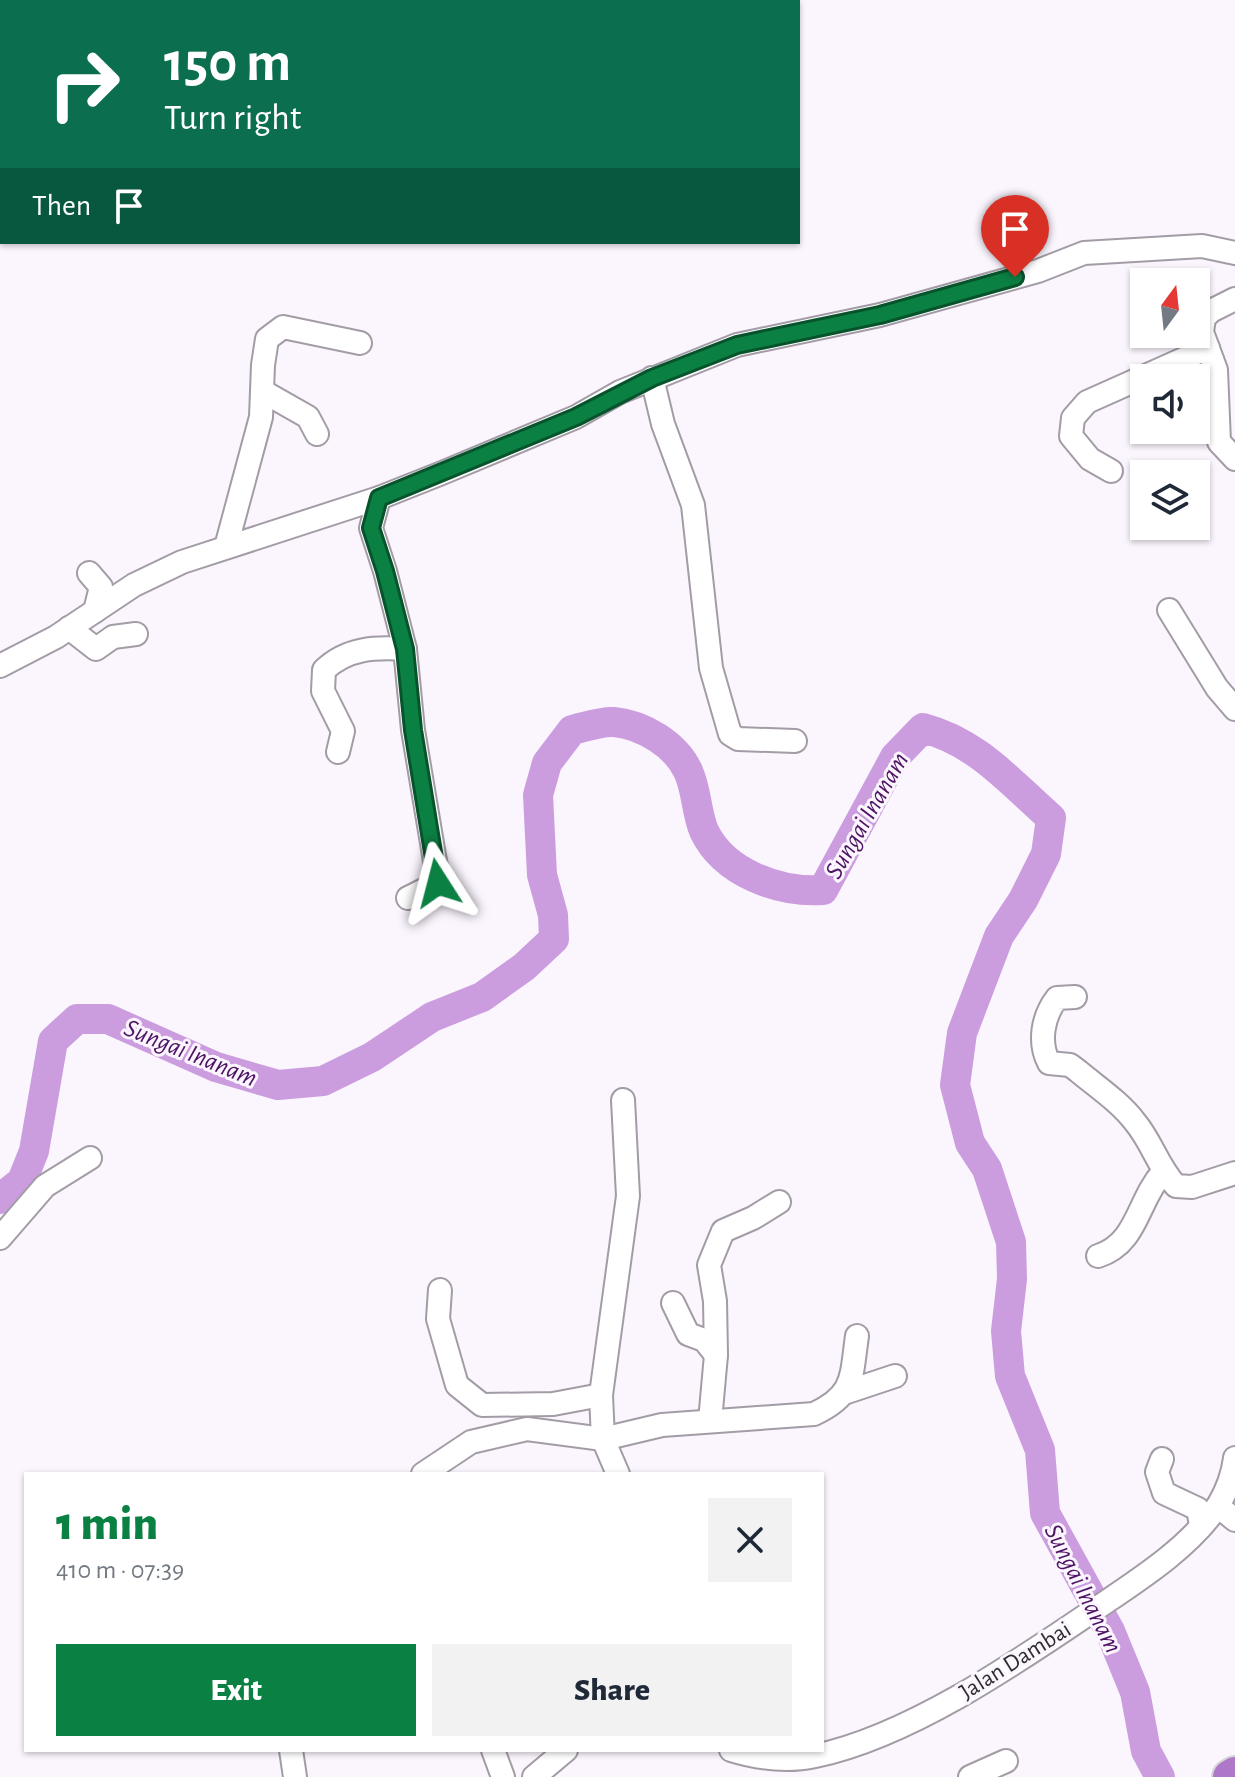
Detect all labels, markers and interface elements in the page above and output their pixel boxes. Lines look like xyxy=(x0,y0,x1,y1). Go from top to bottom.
icon: right xyxy=(32,32,136,136)
text: 150 m xyxy=(164,35,291,91)
text: Turn right xyxy=(164,100,301,136)
icon: arrive xyxy=(107,184,151,228)
text: Then xyxy=(32,191,91,221)
pin xyxy=(981,195,1049,277)
icon: arrive xyxy=(993,207,1037,251)
north arrow xyxy=(1130,268,1210,348)
map controls xyxy=(1130,268,1210,540)
button: sound xyxy=(1130,364,1210,444)
button: layers xyxy=(1130,460,1210,540)
water label: Sungai Inanam xyxy=(820,748,913,883)
position arrow xyxy=(396,841,480,925)
water label: Sungai Inanam xyxy=(121,1015,261,1091)
button: close xyxy=(708,1498,792,1582)
text: 1 min xyxy=(56,1501,158,1549)
water label: Sungai Inanam xyxy=(1040,1520,1127,1657)
text: 410 m · 07:39 xyxy=(56,1557,184,1583)
street label: Jalan Dambai xyxy=(956,1617,1075,1704)
button: Exit xyxy=(56,1644,416,1736)
button: Share xyxy=(432,1644,792,1736)

